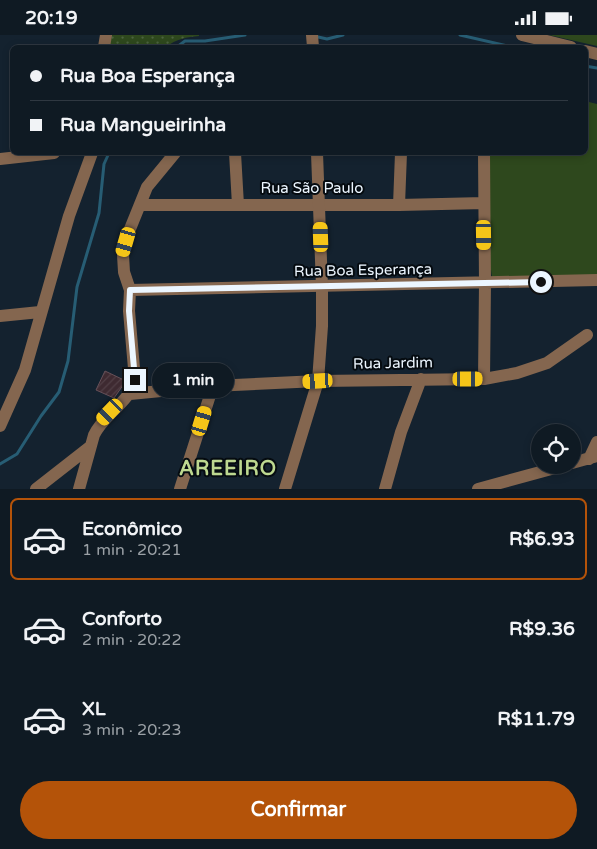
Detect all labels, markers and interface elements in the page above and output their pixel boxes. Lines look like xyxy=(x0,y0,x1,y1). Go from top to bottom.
text: 20:19 xyxy=(25,7,78,29)
text: Rua Boa Esperança xyxy=(60,65,235,87)
text: Rua Mangueirinha xyxy=(60,114,226,136)
street label: Rua São Paulo xyxy=(261,179,363,197)
car xyxy=(476,220,491,250)
car xyxy=(312,222,329,252)
car xyxy=(114,226,137,258)
street label: Rua Boa Esperança xyxy=(294,260,432,280)
route start xyxy=(530,271,552,293)
street label: Rua Jardim xyxy=(353,353,433,373)
callout: 1 min xyxy=(152,363,235,397)
route end xyxy=(124,369,146,391)
text: 1 min xyxy=(172,370,214,390)
car xyxy=(453,372,483,387)
car xyxy=(302,373,333,389)
car xyxy=(94,396,125,428)
car xyxy=(190,404,213,438)
map controls xyxy=(531,424,581,474)
button: locate xyxy=(531,424,581,474)
district label: AREEIRO xyxy=(179,457,277,481)
icon: car xyxy=(22,517,67,562)
text: Econômico xyxy=(82,518,182,540)
text: R$6.93 xyxy=(509,528,575,550)
text: 1 min · 20:21 xyxy=(82,540,181,560)
icon: car xyxy=(22,607,67,652)
text: Conforto xyxy=(82,608,162,630)
text: R$9.36 xyxy=(509,618,575,640)
text: 2 min · 20:22 xyxy=(82,630,181,650)
icon: car xyxy=(22,697,67,742)
text: XL xyxy=(82,698,106,720)
text: R$11.79 xyxy=(497,708,575,730)
text: 3 min · 20:23 xyxy=(82,720,181,740)
button: Confirmar xyxy=(20,781,577,839)

